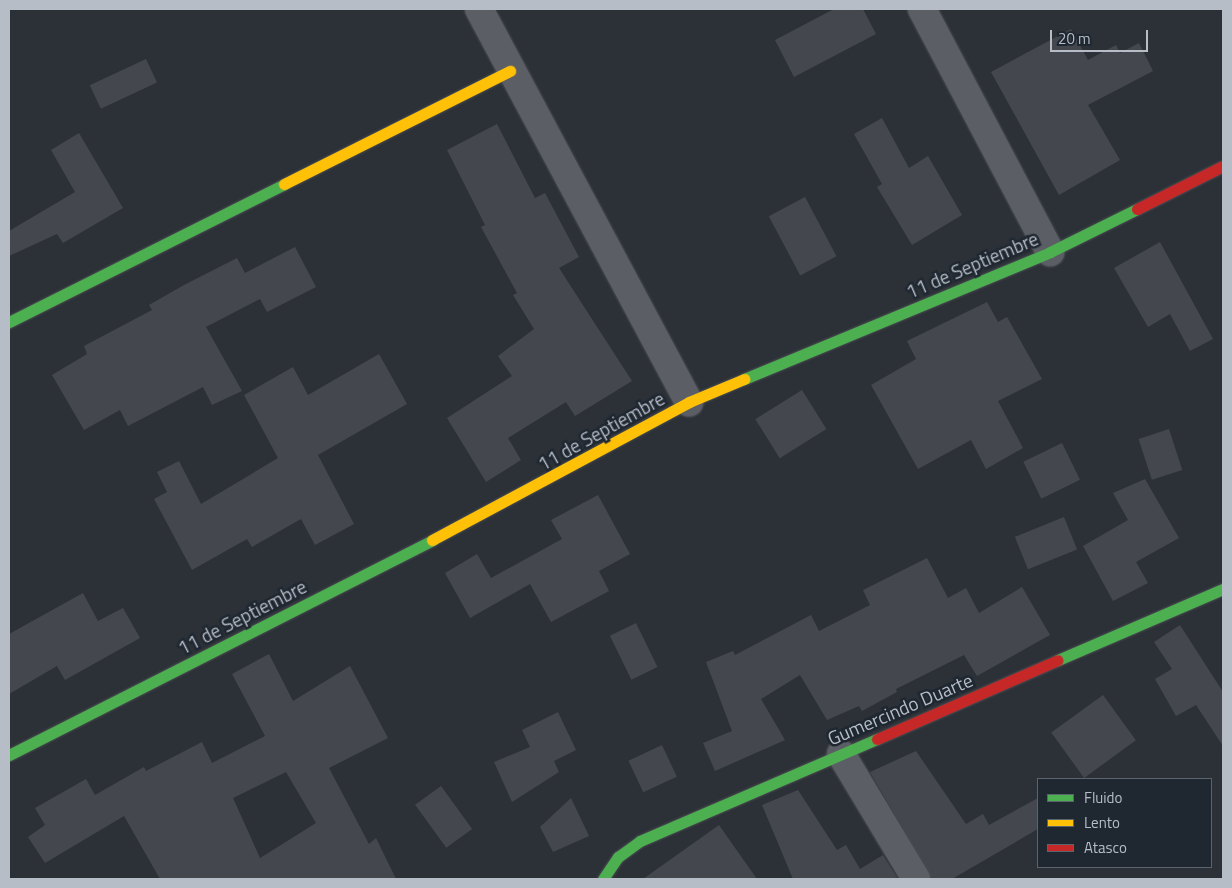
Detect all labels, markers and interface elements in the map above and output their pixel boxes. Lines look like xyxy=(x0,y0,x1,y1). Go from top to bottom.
scale bar xyxy=(1052,20,1150,52)
text: 20 m xyxy=(1058,27,1091,50)
street label: 11 de Septiembre xyxy=(902,227,1042,303)
street label: 11 de Septiembre xyxy=(534,387,668,475)
street label: 11 de Septiembre xyxy=(174,575,310,659)
street label: Gumercindo Duarte xyxy=(824,668,976,750)
legend xyxy=(1037,778,1212,868)
text: Fluido xyxy=(1084,786,1122,809)
text: Lento xyxy=(1084,811,1120,834)
text: Atasco xyxy=(1084,836,1127,859)

